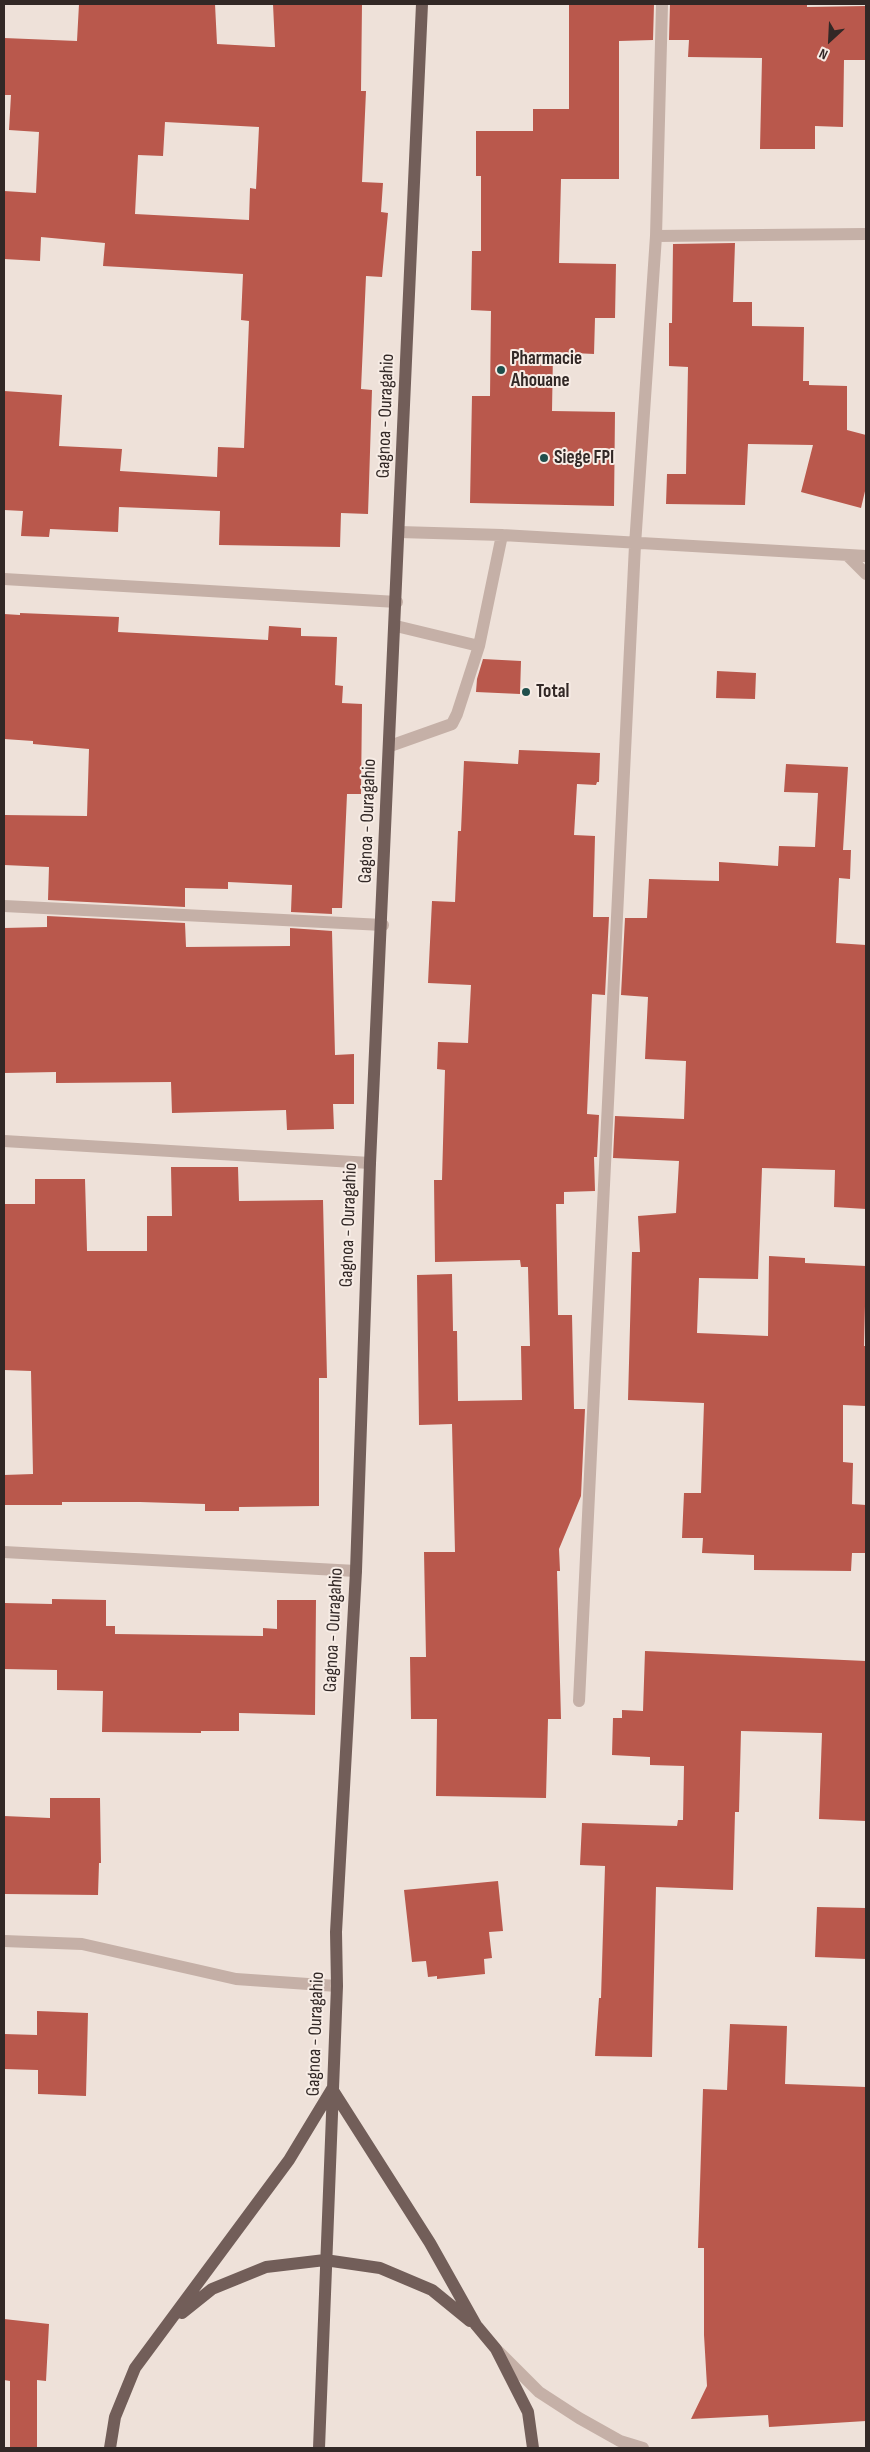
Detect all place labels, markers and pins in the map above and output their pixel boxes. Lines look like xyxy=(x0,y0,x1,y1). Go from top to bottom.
place label: Pharmacie Ahouane xyxy=(511,348,582,392)
marker: Pharmacie Ahouane xyxy=(495,364,507,376)
place label: Siege FPI xyxy=(554,447,614,469)
marker: Siege FPI xyxy=(538,452,550,464)
place label: Total xyxy=(536,681,569,703)
marker: Total xyxy=(520,686,532,698)

